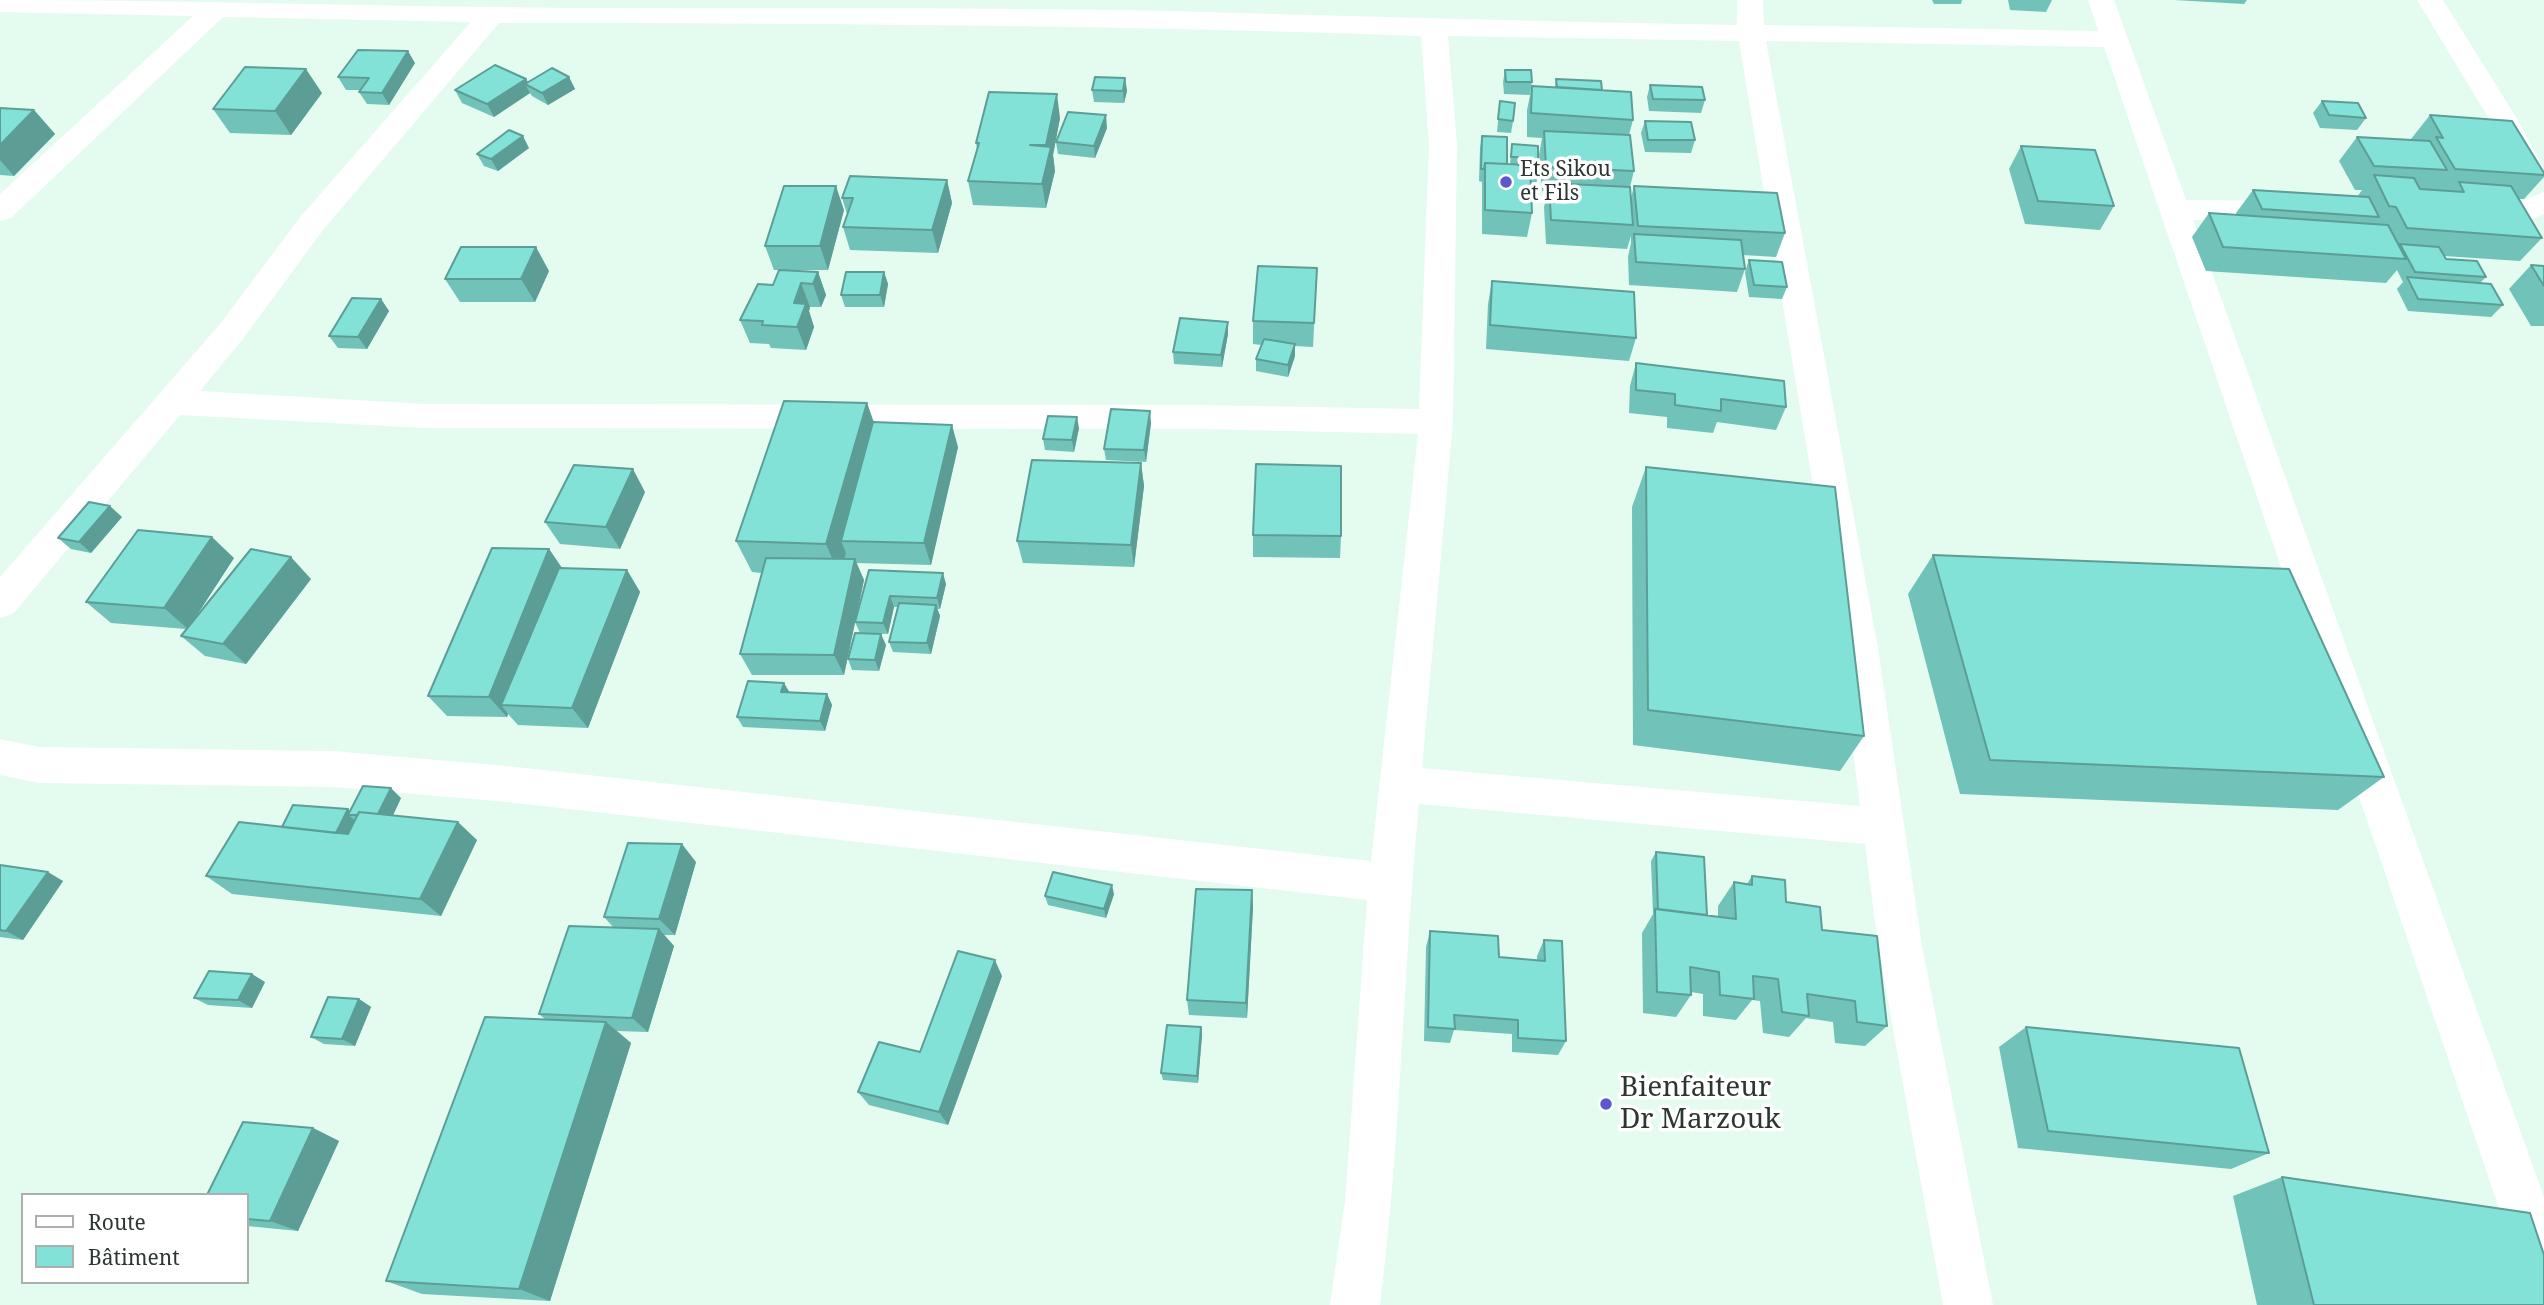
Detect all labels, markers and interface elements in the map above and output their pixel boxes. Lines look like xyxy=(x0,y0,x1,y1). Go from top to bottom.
place label: Ets Sikou et Fils xyxy=(1520,157,1611,207)
marker: Ets Sikou et Fils xyxy=(1498,174,1514,190)
place label: Bienfaiteur Dr Marzouk xyxy=(1620,1071,1781,1137)
marker: Bienfaiteur Dr Marzouk xyxy=(1598,1096,1614,1112)
legend xyxy=(21,1193,248,1284)
text: Route xyxy=(88,1208,146,1236)
text: Bâtiment xyxy=(88,1243,180,1271)

